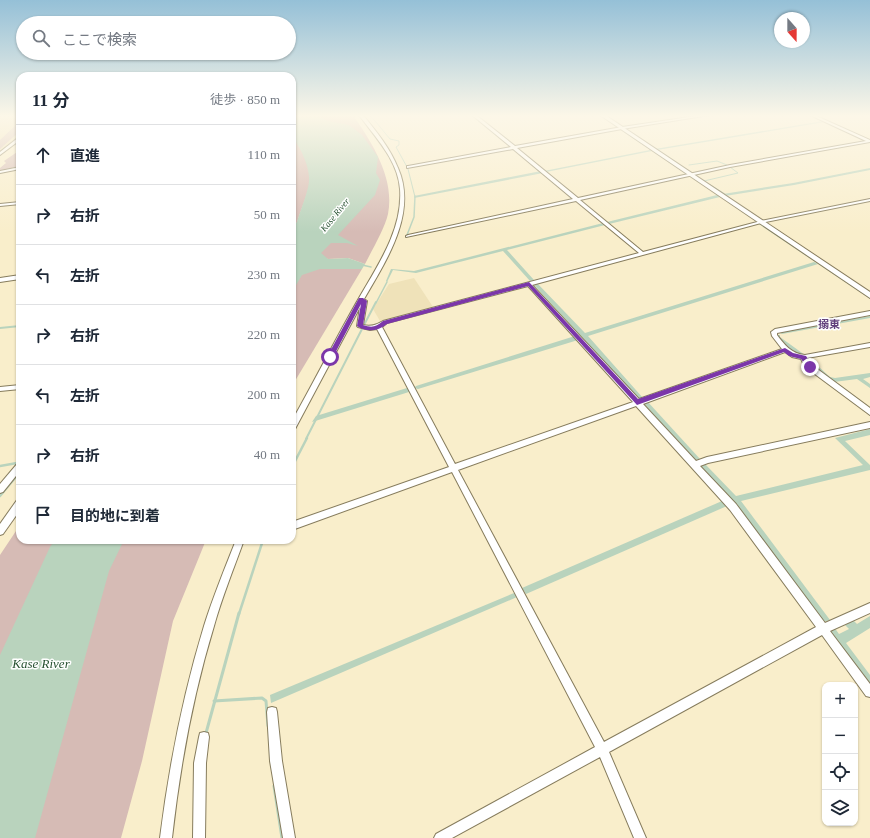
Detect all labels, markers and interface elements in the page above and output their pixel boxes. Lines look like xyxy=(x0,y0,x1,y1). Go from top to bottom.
north arrow xyxy=(774,12,810,48)
search box xyxy=(16,16,296,60)
icon: search xyxy=(30,27,52,49)
text: ここで検索 xyxy=(62,32,137,48)
text: 11 分 xyxy=(32,91,69,110)
text: 徒歩 · 850 m xyxy=(210,92,280,107)
icon: ahead xyxy=(32,144,54,166)
text: 110 m xyxy=(248,147,280,162)
text: 直進 xyxy=(70,148,100,164)
water label: Kase River xyxy=(318,196,352,234)
icon: right xyxy=(32,204,54,226)
text: 50 m xyxy=(254,207,280,222)
text: 右折 xyxy=(70,208,100,224)
icon: left xyxy=(32,264,54,286)
text: 230 m xyxy=(247,267,280,282)
text: 左折 xyxy=(70,268,100,284)
district label: 搦東 xyxy=(818,318,840,330)
icon: right xyxy=(32,324,54,346)
text: 220 m xyxy=(247,327,280,342)
text: 右折 xyxy=(70,328,100,344)
route start xyxy=(321,348,339,366)
route end xyxy=(801,358,819,376)
icon: left xyxy=(32,384,54,406)
text: 200 m xyxy=(247,387,280,402)
text: 左折 xyxy=(70,388,100,404)
icon: right xyxy=(32,444,54,466)
text: 40 m xyxy=(254,447,280,462)
text: 右折 xyxy=(70,448,100,464)
icon: arrive xyxy=(32,504,54,526)
text: 目的地に到着 xyxy=(70,508,160,524)
water label: Kase River xyxy=(11,656,71,671)
map controls xyxy=(822,682,858,826)
button: + xyxy=(822,682,858,718)
button: − xyxy=(822,718,858,754)
button: locate xyxy=(822,754,858,790)
button: layers xyxy=(822,790,858,826)

